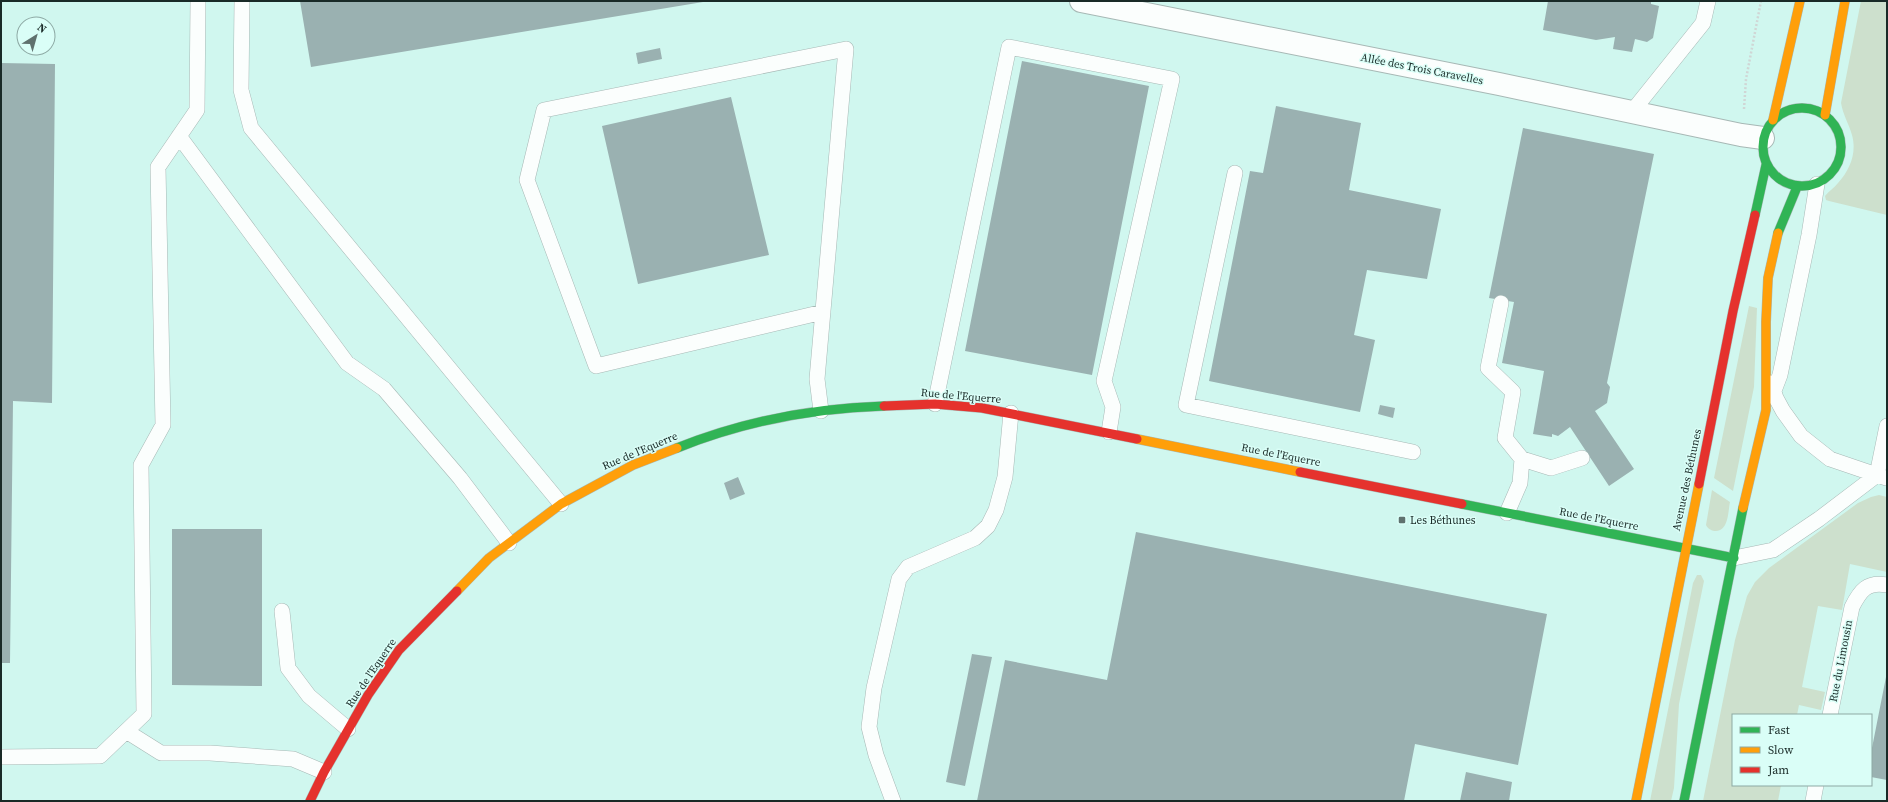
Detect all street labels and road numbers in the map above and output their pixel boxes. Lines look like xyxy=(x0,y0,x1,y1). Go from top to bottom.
street label: Allée des Trois Caravelles xyxy=(1360,50,1485,88)
street label: Rue de l'Equerre xyxy=(920,385,1002,407)
street label: Avenue des Béthunes xyxy=(1669,427,1705,532)
street label: Rue de l'Equerre xyxy=(600,428,680,474)
street label: Rue de l'Equerre xyxy=(1240,440,1322,470)
street label: Rue de l'Equerre xyxy=(1558,504,1640,534)
street label: Rue du Limousin xyxy=(1826,618,1856,703)
street label: Rue de l'Equerre xyxy=(342,635,400,711)

